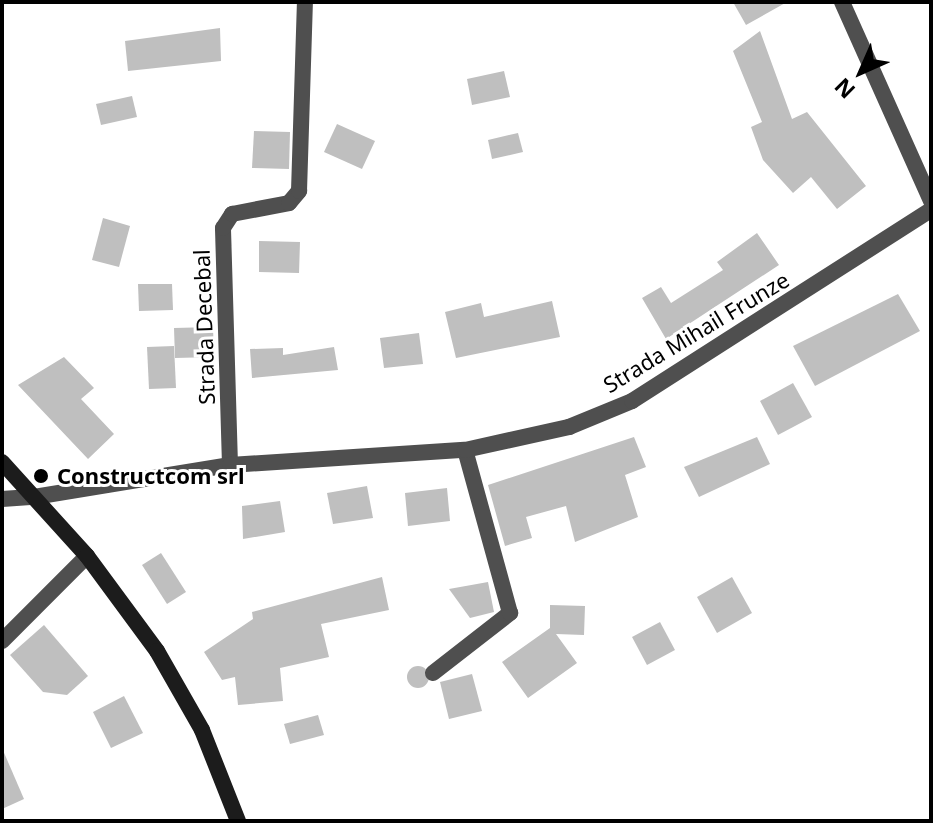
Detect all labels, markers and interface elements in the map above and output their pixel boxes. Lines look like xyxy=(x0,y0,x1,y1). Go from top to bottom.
north arrow xyxy=(821,32,901,112)
text: N xyxy=(827,72,861,106)
street label: Strada Decebal xyxy=(188,249,220,405)
street label: Strada Mihail Frunze xyxy=(598,266,794,398)
place label: Constructcom srl xyxy=(57,463,245,489)
marker: Constructcom srl xyxy=(32,467,50,485)

